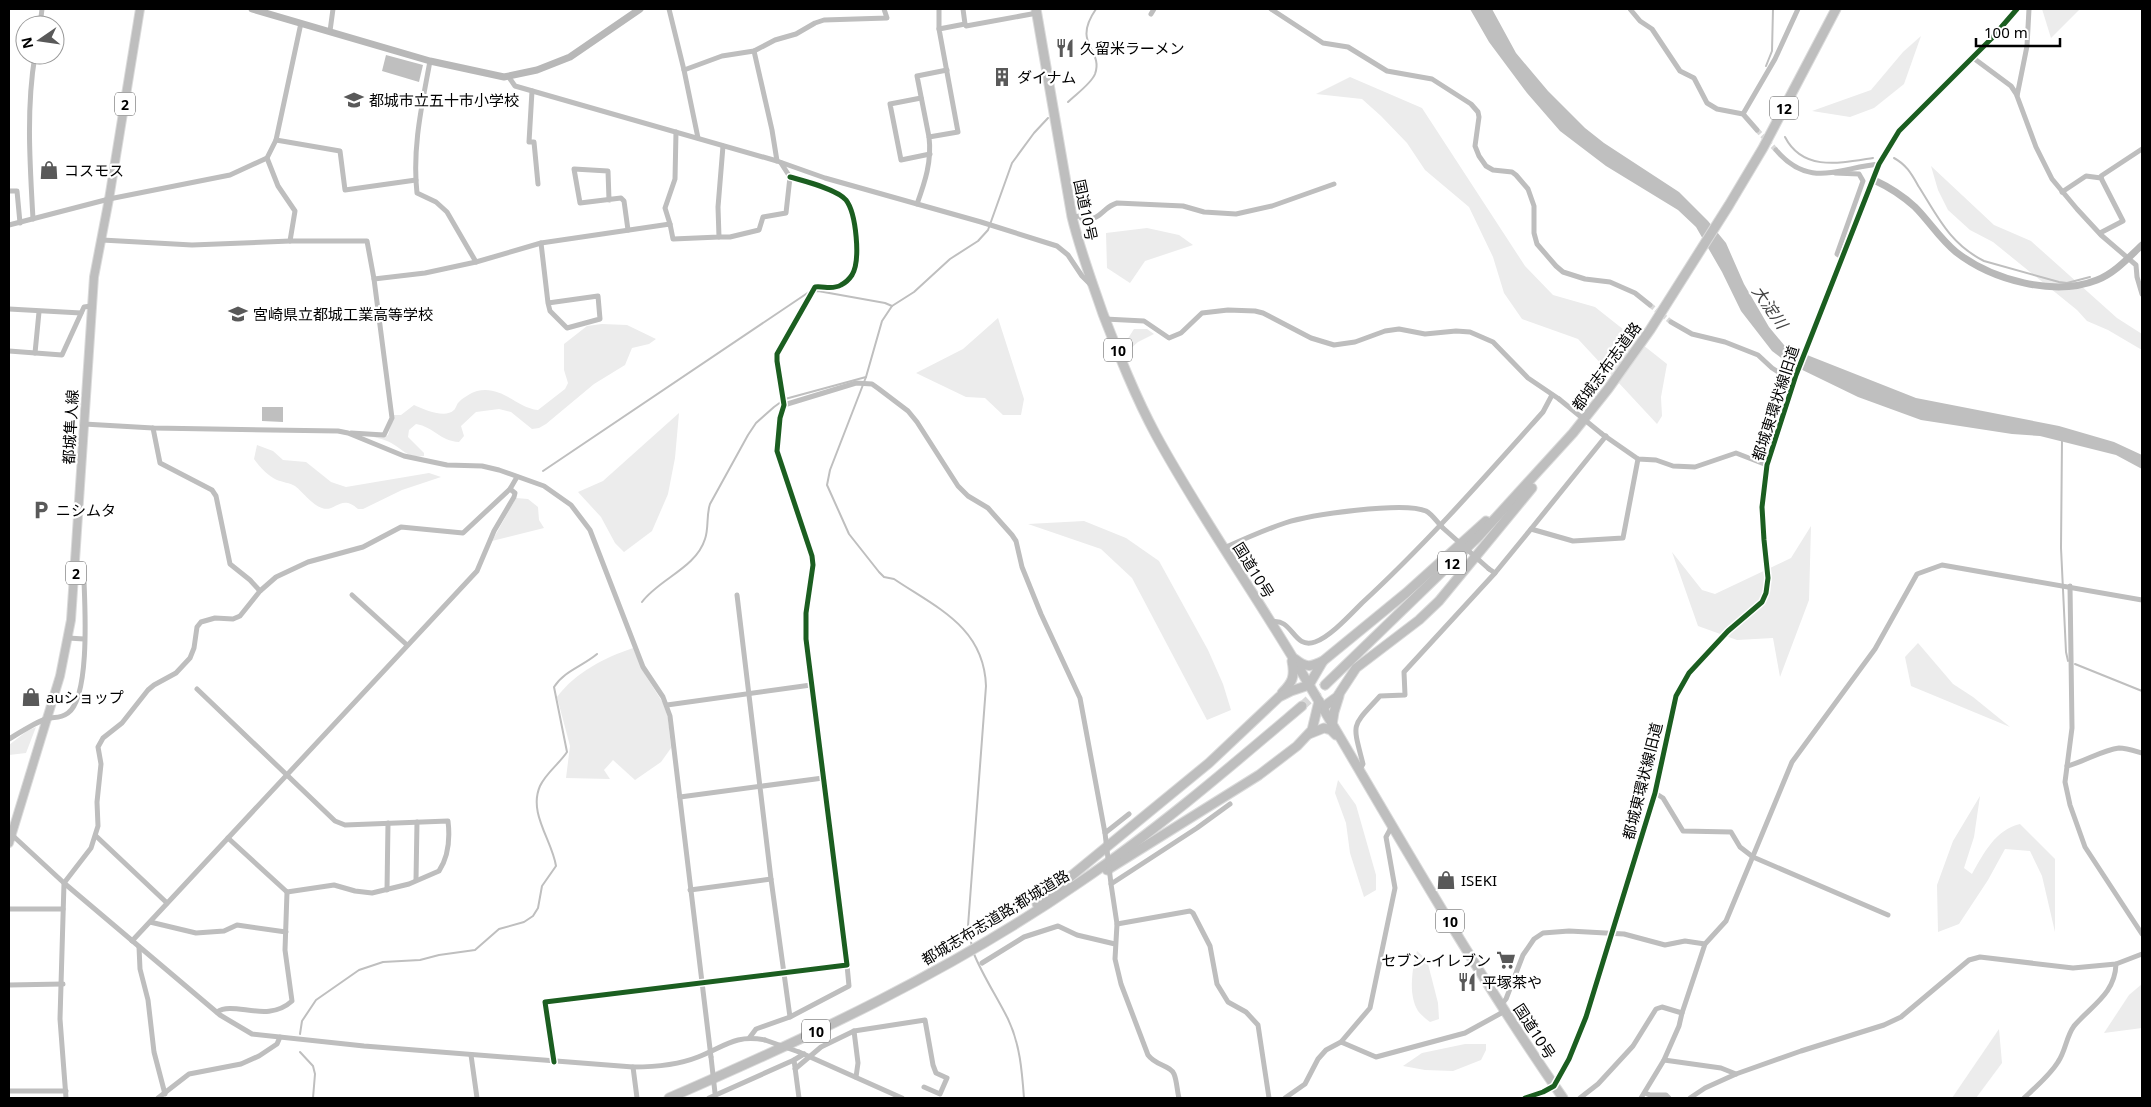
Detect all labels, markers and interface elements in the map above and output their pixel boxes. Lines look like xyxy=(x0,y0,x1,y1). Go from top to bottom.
north arrow xyxy=(15,15,65,65)
scale bar xyxy=(1976,15,2060,47)
text: 100 m xyxy=(1984,22,2028,42)
text: N xyxy=(16,35,37,51)
restaurant icon: 久留米ラーメン xyxy=(1054,37,1076,59)
place label: 久留米ラーメン xyxy=(1080,38,1184,58)
building icon: ダイナム xyxy=(991,66,1013,88)
place label: ダイナム xyxy=(1017,67,1076,87)
school or university icon: 都城市立五十市小学校 xyxy=(343,89,365,111)
place label: 都城市立五十市小学校 xyxy=(369,90,519,110)
road number: 2 xyxy=(115,92,135,116)
road number: 12 xyxy=(1770,96,1798,120)
shop icon: コスモス xyxy=(38,159,60,181)
place label: コスモス xyxy=(64,160,124,180)
street label: 国道10号 xyxy=(1070,178,1102,242)
water label: 大淀川 xyxy=(1747,281,1794,335)
school or university icon: 宮崎県立都城工業高等学校 xyxy=(227,303,249,325)
place label: 宮崎県立都城工業高等学校 xyxy=(253,304,433,324)
street label: 都城志布志道路 xyxy=(1567,318,1645,414)
road number: 10 xyxy=(1104,338,1132,362)
street label: 都城東環状線旧道 xyxy=(1747,343,1803,463)
street label: 都城隼人線 xyxy=(58,389,82,465)
parking icon: ニシムタ xyxy=(30,499,52,521)
place label: ニシムタ xyxy=(56,500,116,520)
street label: 国道10号 xyxy=(1229,538,1279,602)
road number: 12 xyxy=(1438,552,1466,574)
road number: 2 xyxy=(66,562,86,584)
shop icon: auショップ xyxy=(20,686,42,708)
place label: auショップ xyxy=(46,687,124,707)
street label: 都城東環状線旧道 xyxy=(1618,720,1666,842)
street label: 都城志布志道路;都城道路 xyxy=(917,865,1073,969)
shop icon: ISEKI xyxy=(1435,869,1457,891)
place label: ISEKI xyxy=(1461,870,1497,890)
road number: 10 xyxy=(1436,909,1464,932)
supermarket icon: セブン-イレブン xyxy=(1495,949,1517,971)
place label: セブン-イレブン xyxy=(1381,950,1491,970)
restaurant icon: 平塚茶や xyxy=(1456,971,1478,993)
place label: 平塚茶や xyxy=(1482,972,1542,992)
street label: 国道10号 xyxy=(1510,999,1560,1063)
road number: 10 xyxy=(802,1019,830,1042)

